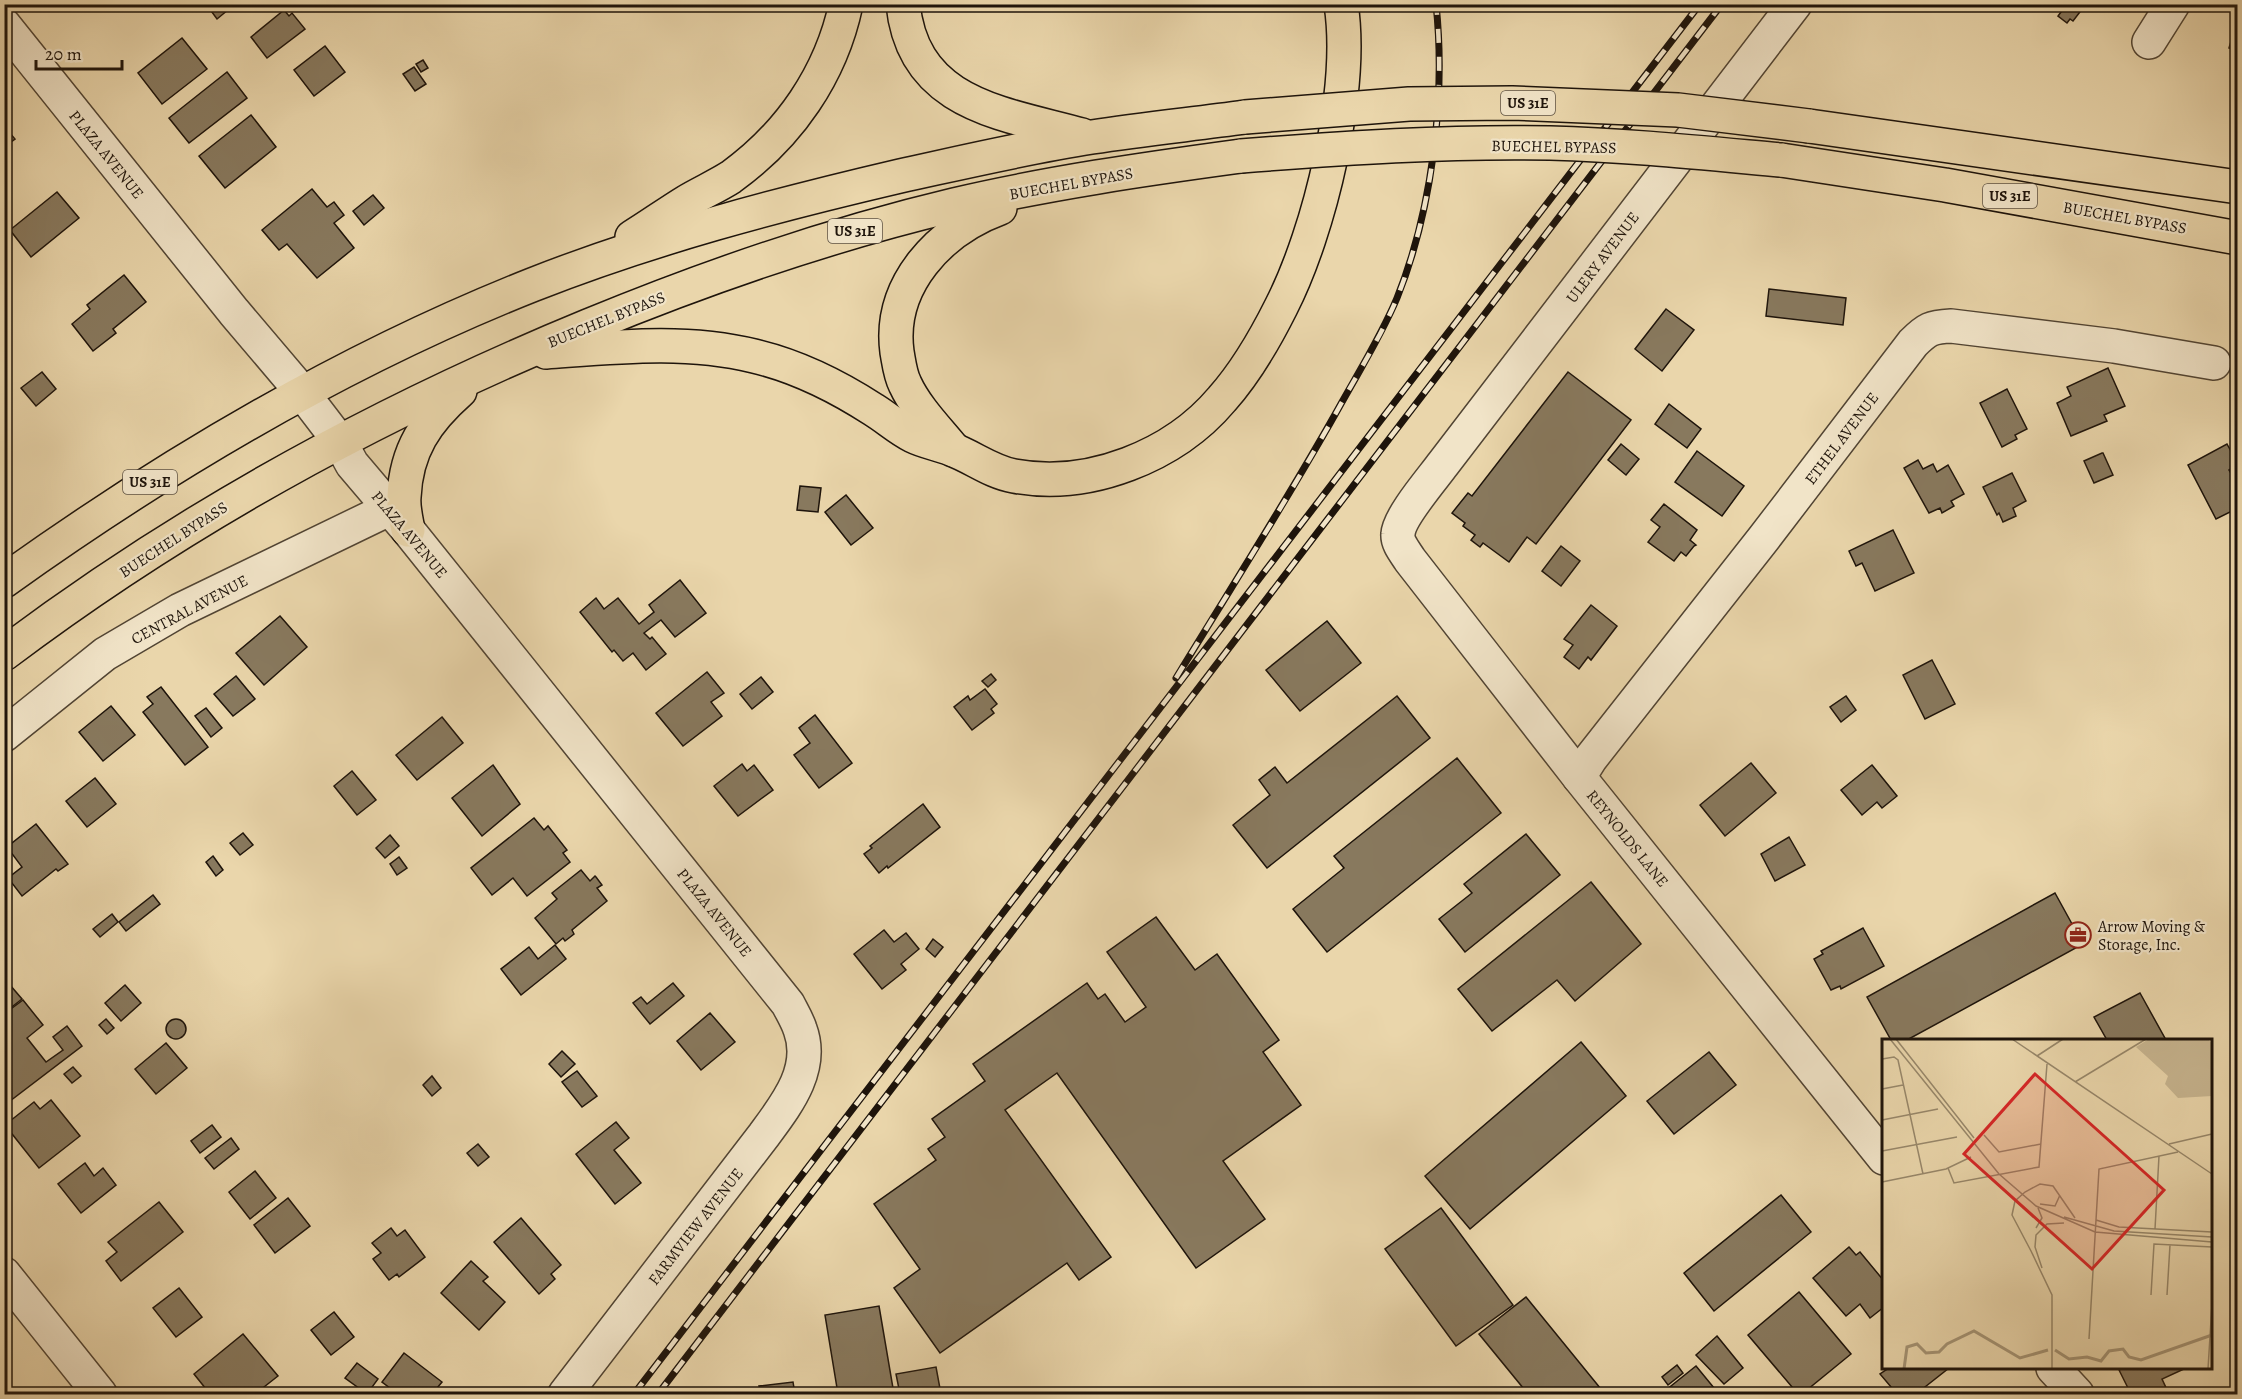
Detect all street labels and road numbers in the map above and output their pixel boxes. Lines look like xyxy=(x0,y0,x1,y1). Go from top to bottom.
road number: US 31E xyxy=(1501,91,1555,115)
street label: PLAZA AVENUE xyxy=(64,106,149,204)
street label: BUECHEL BYPASS xyxy=(1491,135,1617,159)
street label: BUECHEL BYPASS xyxy=(1008,162,1135,206)
road number: US 31E xyxy=(1983,184,2037,208)
street label: BUECHEL BYPASS xyxy=(2061,196,2188,240)
street label: ULERY AVENUE xyxy=(1561,207,1645,308)
road number: US 31E xyxy=(828,219,882,243)
street label: BUECHEL BYPASS xyxy=(544,286,669,354)
street label: ETHEL AVENUE xyxy=(1800,388,1884,489)
road number: US 31E xyxy=(123,470,177,494)
street label: PLAZA AVENUE xyxy=(366,486,452,583)
street label: BUECHEL BYPASS xyxy=(115,496,232,583)
street label: CENTRAL AVENUE xyxy=(127,570,252,650)
street label: REYNOLDS LANE xyxy=(1581,785,1673,892)
street label: PLAZA AVENUE xyxy=(672,864,757,962)
street label: FARMVIEW AVENUE xyxy=(643,1163,749,1290)

